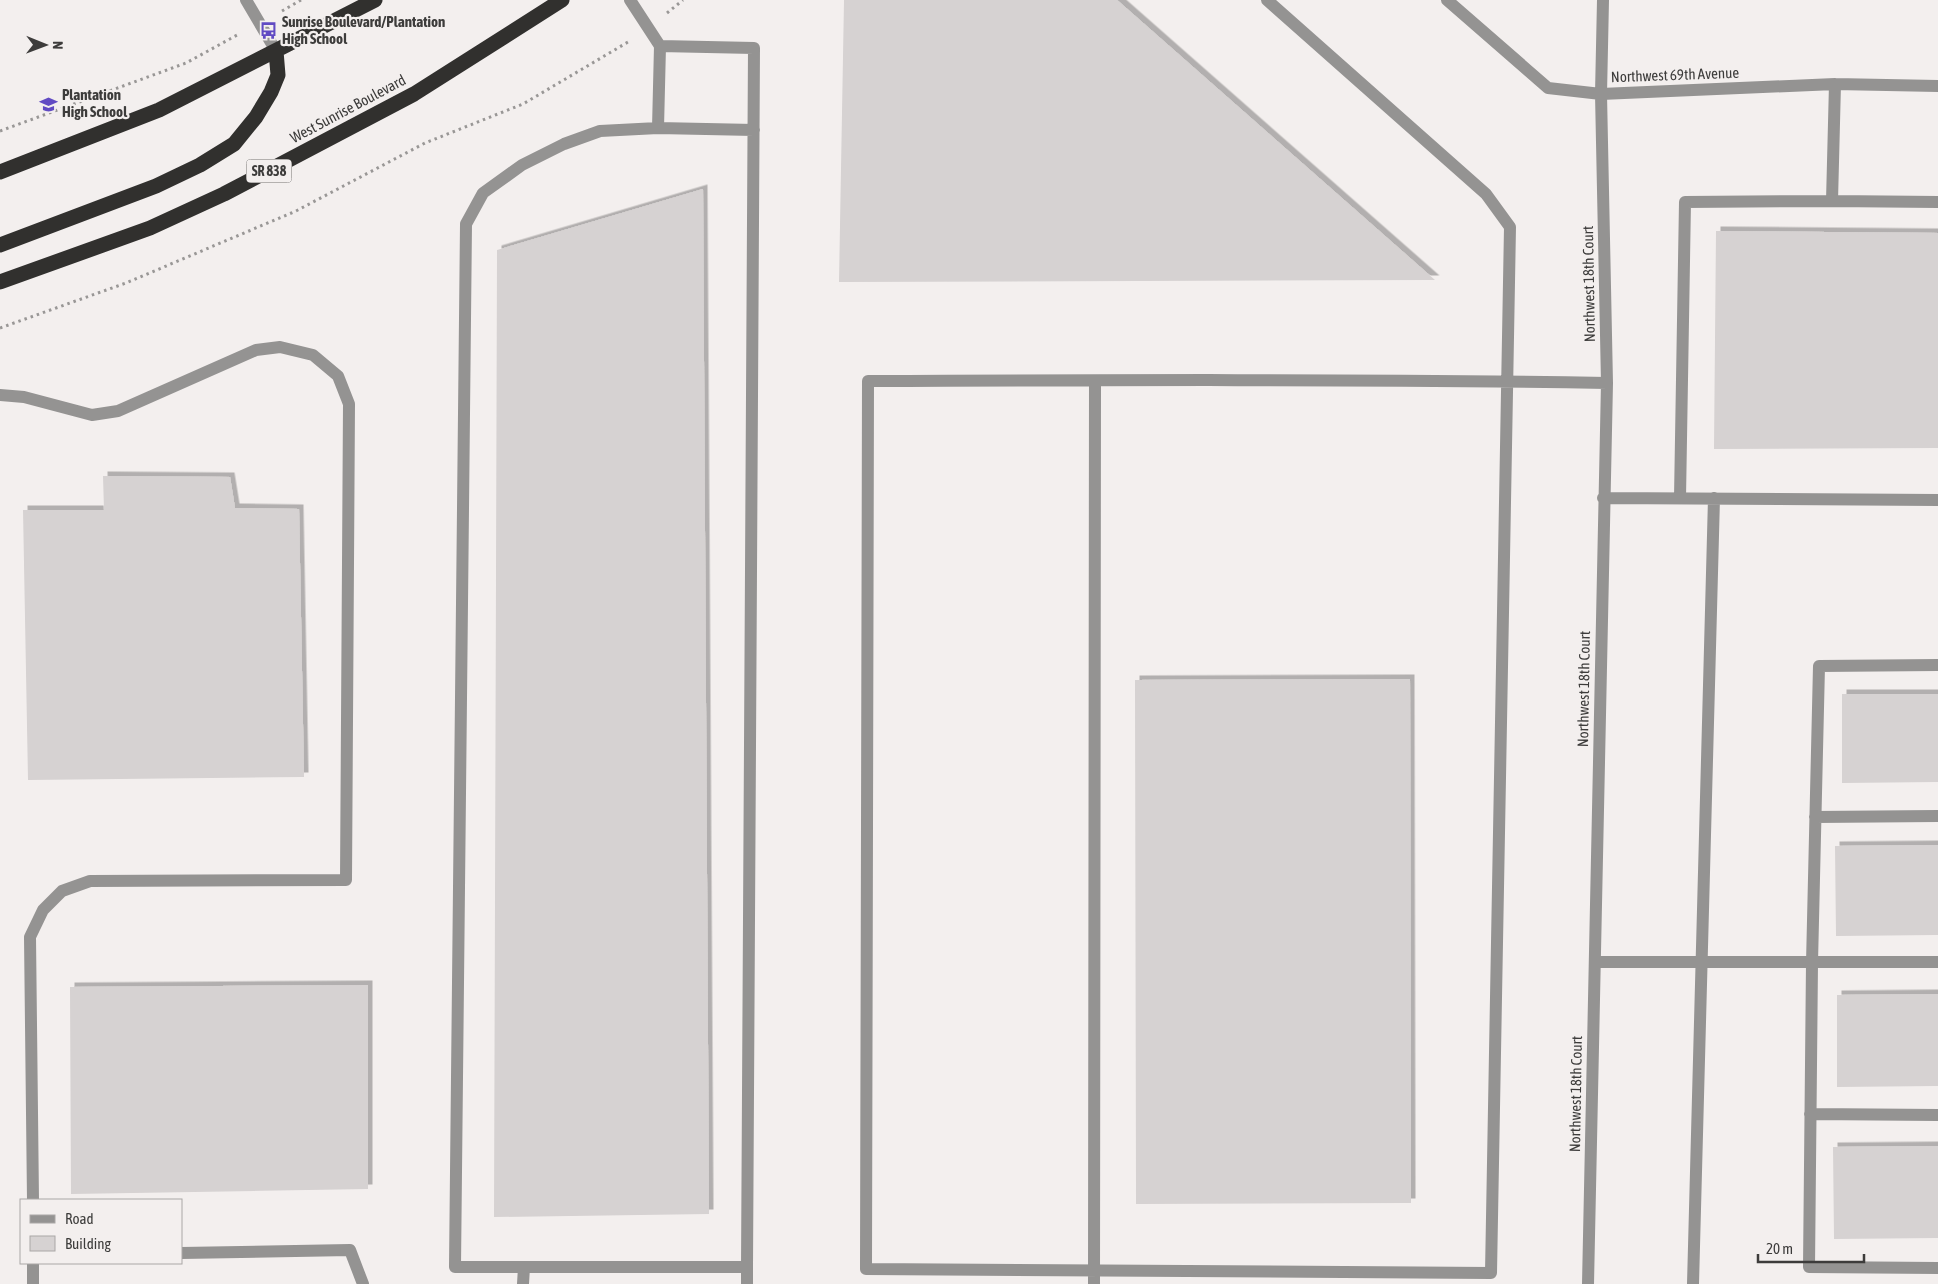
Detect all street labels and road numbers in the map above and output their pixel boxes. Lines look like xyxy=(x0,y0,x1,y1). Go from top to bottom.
street label: Northwest 69th Avenue xyxy=(1611,64,1740,85)
street label: West Sunrise Boulevard xyxy=(287,71,408,146)
road number: SR 838 xyxy=(246,160,292,182)
street label: Northwest 18th Court xyxy=(1579,226,1598,342)
street label: Northwest 18th Court xyxy=(1574,631,1593,747)
street label: Northwest 18th Court xyxy=(1566,1036,1585,1152)

